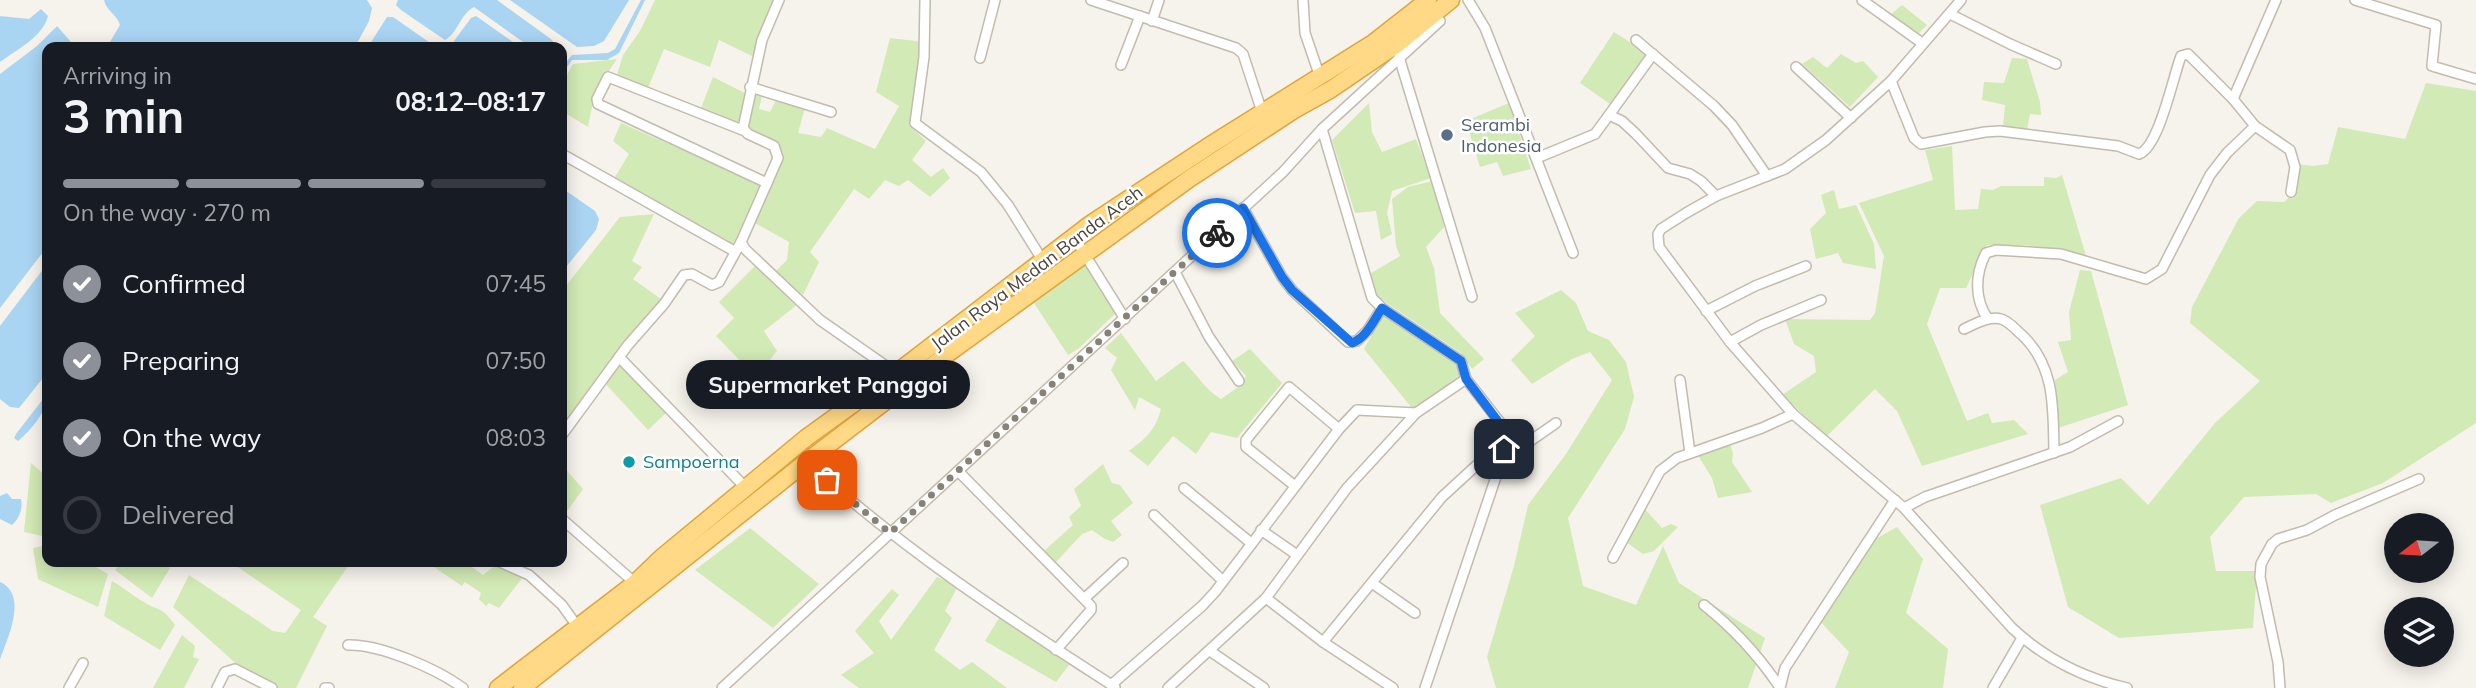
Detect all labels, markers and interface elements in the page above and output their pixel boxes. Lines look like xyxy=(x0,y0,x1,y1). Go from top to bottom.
text: Arriving in xyxy=(63,61,172,90)
text: 08:12–08:17 xyxy=(395,85,546,118)
text: 3 min xyxy=(63,87,184,145)
place label: Serambi Indonesia xyxy=(1461,113,1542,157)
marker: Serambi Indonesia xyxy=(1439,127,1455,143)
street label: Jalan Raya Medan Banda Aceh xyxy=(926,180,1147,355)
text: On the way · 270 m xyxy=(63,198,271,227)
courier xyxy=(1182,198,1252,268)
icon: bike xyxy=(1198,214,1236,252)
icon: check xyxy=(63,265,101,303)
text: Confirmed xyxy=(122,267,246,300)
text: 07:45 xyxy=(486,269,546,298)
icon: check xyxy=(63,342,101,380)
text: Preparing xyxy=(122,344,240,377)
text: 07:50 xyxy=(486,346,546,375)
callout: Supermarket Panggoi xyxy=(685,361,969,410)
text: Supermarket Panggoi xyxy=(708,370,948,399)
icon: check xyxy=(63,419,101,457)
pin xyxy=(1474,419,1534,479)
text: On the way xyxy=(122,421,261,454)
text: 08:03 xyxy=(486,423,546,452)
icon: home xyxy=(1485,430,1523,468)
place label: Sampoerna xyxy=(643,450,740,473)
pin xyxy=(797,450,857,510)
marker: Sampoerna xyxy=(621,454,637,470)
icon: bag xyxy=(808,461,846,499)
text: Delivered xyxy=(122,498,235,531)
north arrow xyxy=(2384,513,2454,583)
map controls xyxy=(2384,513,2454,667)
button: layers xyxy=(2384,597,2454,667)

